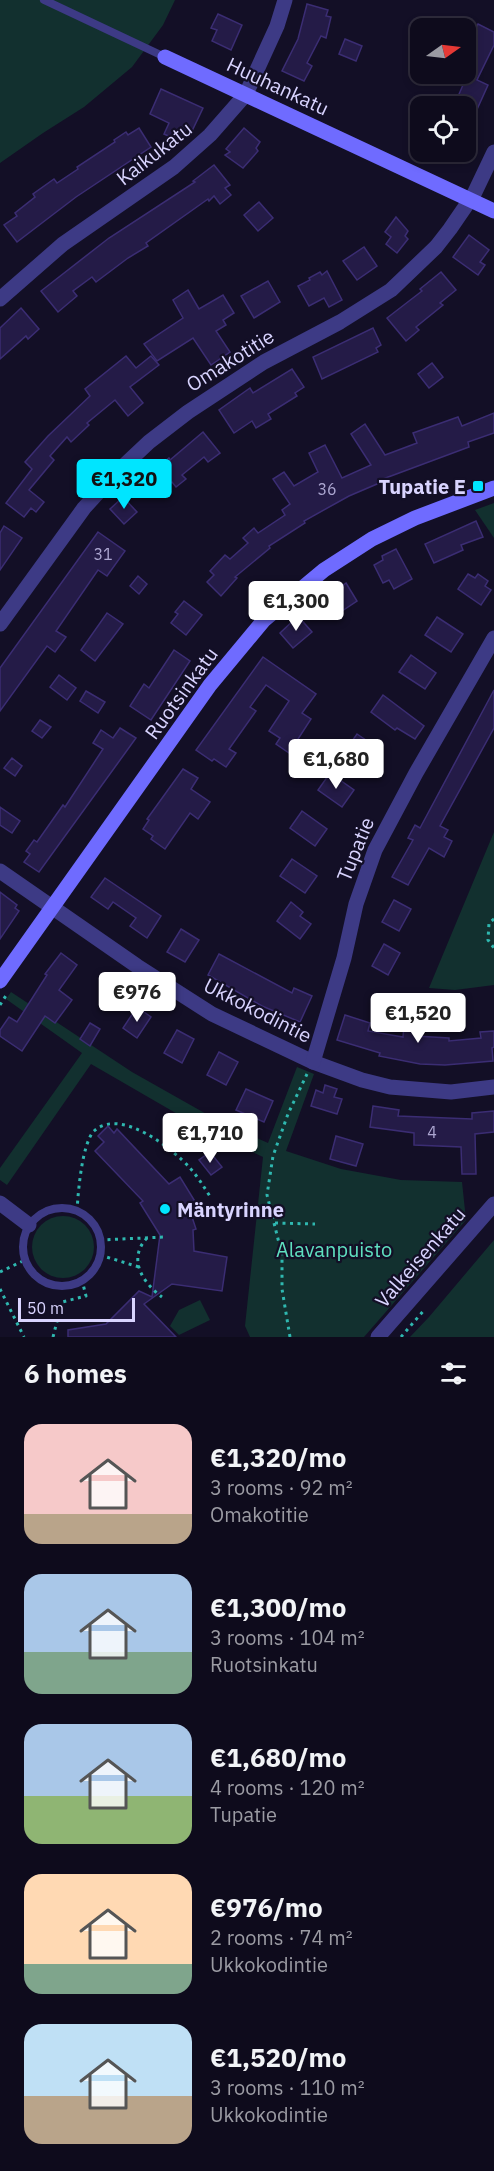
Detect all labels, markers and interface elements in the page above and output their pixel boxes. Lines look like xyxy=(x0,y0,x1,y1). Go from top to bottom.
north arrow xyxy=(410,18,476,84)
map controls xyxy=(410,18,476,162)
street label: Huuhankatu xyxy=(223,51,333,121)
button: locate xyxy=(410,96,476,162)
street label: Kaikukatu xyxy=(111,115,197,191)
street label: Omakotitie xyxy=(181,322,279,398)
pin: €1,320 xyxy=(75,459,173,510)
text: €1,320 xyxy=(91,465,157,492)
place label: Tupatie E xyxy=(378,473,466,500)
house number: 36 xyxy=(317,479,337,499)
marker: Tupatie E xyxy=(471,479,485,493)
house number: 31 xyxy=(93,544,113,564)
pin: €1,300 xyxy=(247,581,345,632)
text: €1,300 xyxy=(263,587,329,614)
street label: Ruotsinkatu xyxy=(138,641,224,745)
pin: €1,680 xyxy=(287,739,385,790)
text: €1,680 xyxy=(303,745,369,772)
street label: Tupatie xyxy=(330,813,380,885)
street label: Ukkokodintie xyxy=(199,971,317,1049)
pin: €976 xyxy=(101,972,173,1023)
text: €976 xyxy=(113,978,161,1005)
pin: €1,520 xyxy=(369,993,467,1044)
text: €1,520 xyxy=(385,999,451,1026)
pin: €1,710 xyxy=(161,1113,259,1164)
text: €1,710 xyxy=(177,1119,243,1146)
house number: 4 xyxy=(427,1122,437,1142)
place label: Mäntyrinne xyxy=(177,1196,284,1223)
street label: Valkeisenkatu xyxy=(369,1201,471,1313)
marker: Mäntyrinne xyxy=(158,1202,172,1216)
park label: Alavanpuisto xyxy=(276,1236,392,1263)
scale bar xyxy=(18,1295,135,1322)
text: 50 m xyxy=(27,1298,64,1318)
text: 6 homes xyxy=(24,1356,127,1390)
icon: filters xyxy=(437,1357,470,1390)
text: €1,320/mo xyxy=(210,1440,346,1474)
icon: home xyxy=(72,1448,144,1520)
text: 3 rooms · 92 m² xyxy=(210,1474,353,1501)
text: Omakotitie xyxy=(210,1501,309,1528)
text: €1,300/mo xyxy=(210,1590,346,1624)
icon: home xyxy=(72,1598,144,1670)
text: 3 rooms · 104 m² xyxy=(210,1624,365,1651)
text: Ruotsinkatu xyxy=(210,1651,318,1678)
text: €1,680/mo xyxy=(210,1740,346,1774)
icon: home xyxy=(72,1748,144,1820)
text: 4 rooms · 120 m² xyxy=(210,1774,365,1801)
text: Tupatie xyxy=(210,1801,277,1828)
text: €976/mo xyxy=(210,1890,323,1924)
icon: home xyxy=(72,1898,144,1970)
text: 2 rooms · 74 m² xyxy=(210,1924,353,1951)
text: Ukkokodintie xyxy=(210,1951,328,1978)
text: €1,520/mo xyxy=(210,2040,346,2074)
icon: home xyxy=(72,2048,144,2120)
text: 3 rooms · 110 m² xyxy=(210,2074,365,2101)
text: Ukkokodintie xyxy=(210,2101,328,2128)

